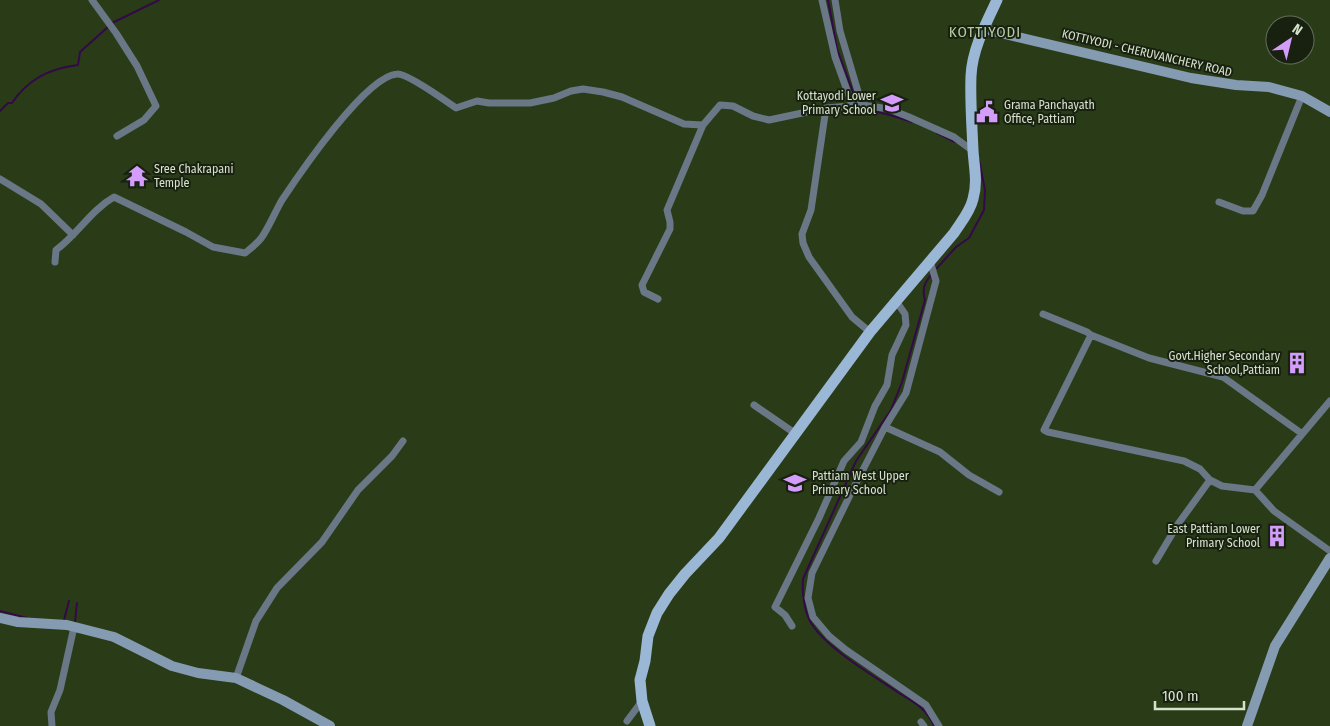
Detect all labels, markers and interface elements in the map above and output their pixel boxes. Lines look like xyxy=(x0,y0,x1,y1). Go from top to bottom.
north arrow xyxy=(1265,15,1315,65)
text: N xyxy=(1289,20,1305,39)
district label: KOTTIYODI xyxy=(949,23,1021,41)
street label: KOTTIYODI - CHERUVANCHERY ROAD xyxy=(1061,27,1233,79)
place label: Kottayodi Lower Primary School xyxy=(797,89,877,117)
school or university icon: Kottayodi Lower Primary School xyxy=(879,90,905,116)
place label: Grama Panchayath Office, Pattiam xyxy=(1004,98,1095,126)
public building icon: Grama Panchayath Office, Pattiam xyxy=(974,99,1000,125)
place label: Sree Chakrapani Temple xyxy=(154,162,233,190)
temple icon: Sree Chakrapani Temple xyxy=(124,163,150,189)
place label: Govt.Higher Secondary School,Pattiam xyxy=(1169,349,1281,377)
building icon: Govt.Higher Secondary School,Pattiam xyxy=(1284,350,1310,376)
place label: Pattiam West Upper Primary School xyxy=(812,469,910,497)
school or university icon: Pattiam West Upper Primary School xyxy=(782,470,808,496)
place label: East Pattiam Lower Primary School xyxy=(1167,522,1261,550)
building icon: East Pattiam Lower Primary School xyxy=(1264,523,1290,549)
scale bar xyxy=(1155,678,1244,710)
text: 100 m xyxy=(1162,687,1199,705)

